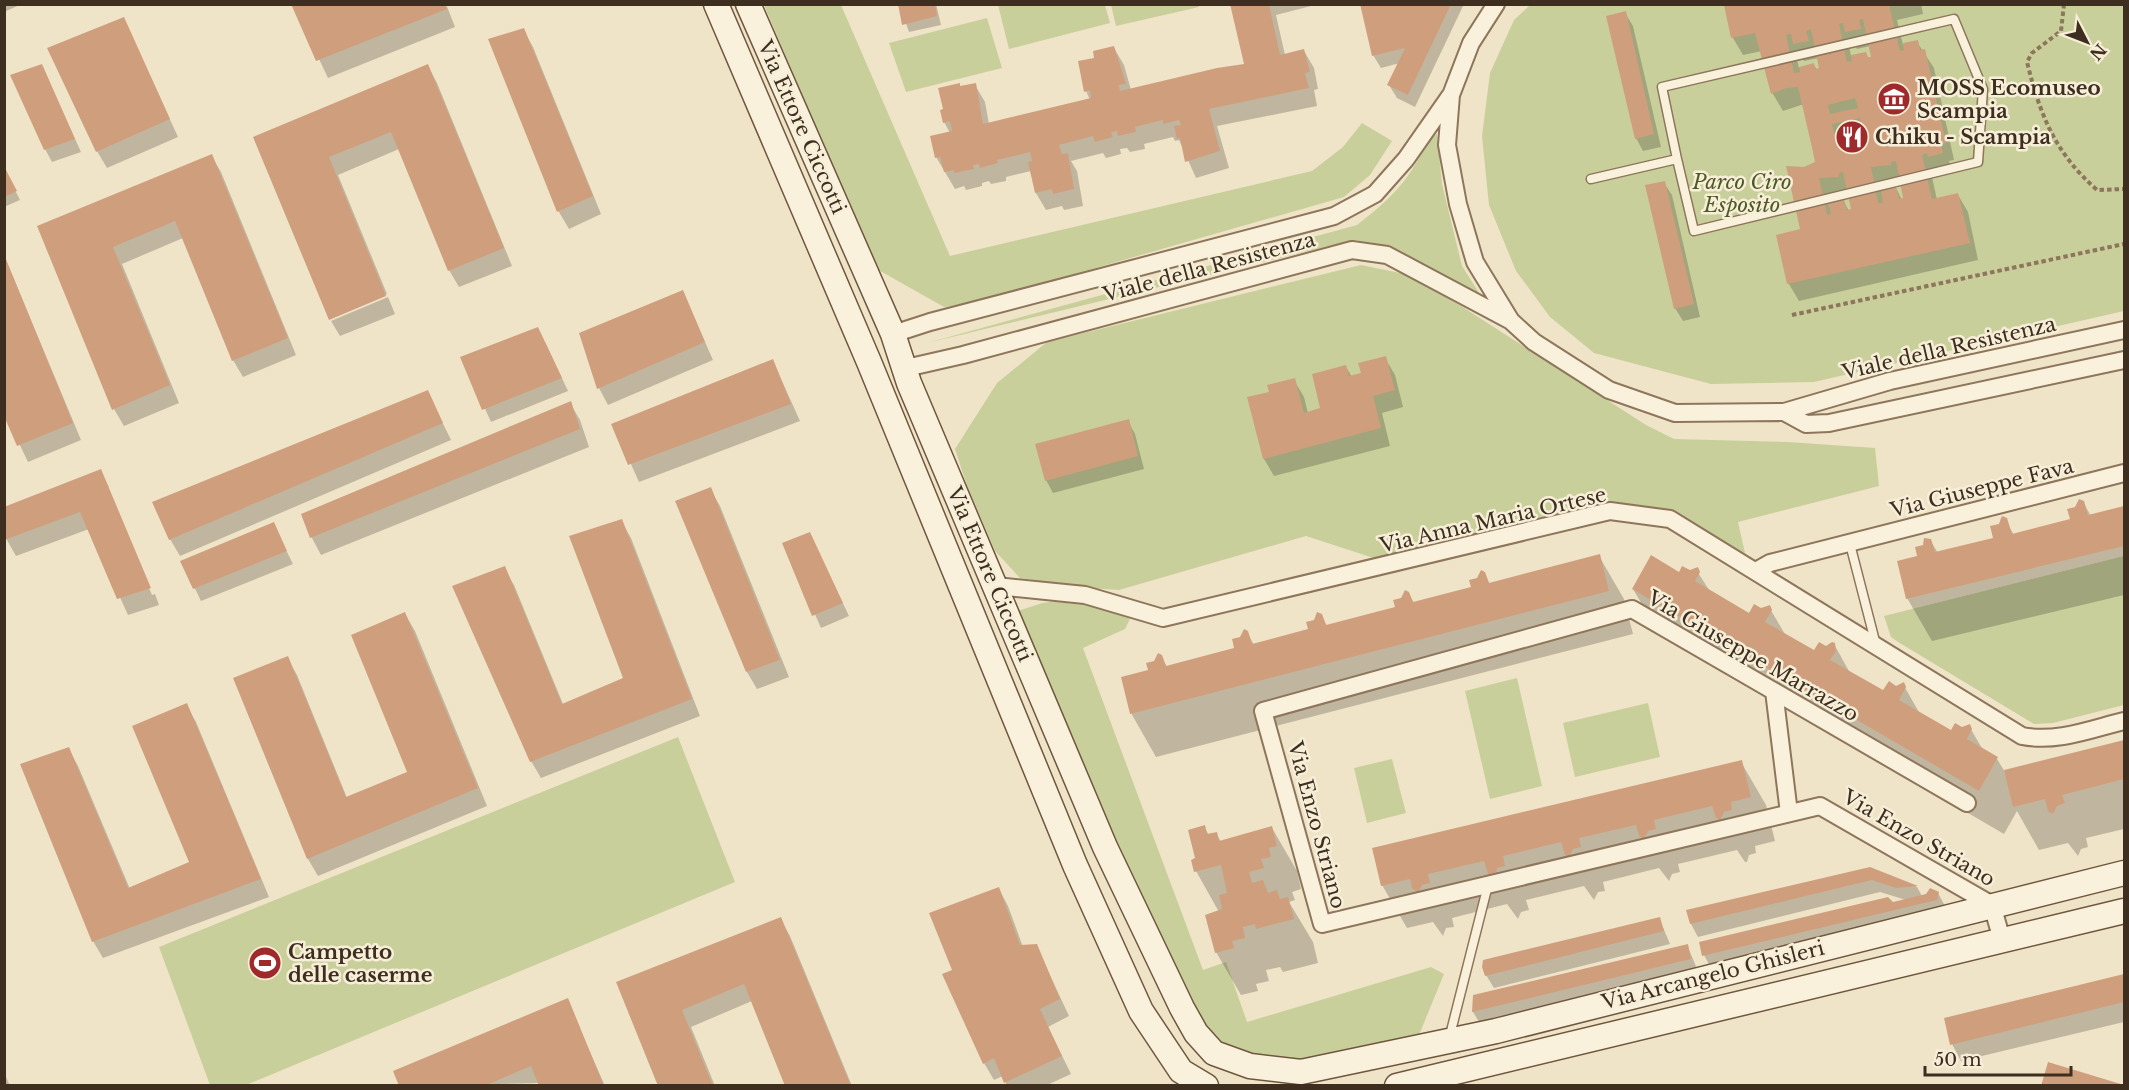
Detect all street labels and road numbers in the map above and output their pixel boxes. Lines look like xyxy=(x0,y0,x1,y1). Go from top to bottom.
street label: Via Ettore Ciccotti xyxy=(753,36,851,218)
street label: Viale della Resistenza xyxy=(1099,227,1319,307)
street label: Viale della Resistenza xyxy=(1839,311,2059,385)
street label: Via Giuseppe Fava xyxy=(1887,453,2077,523)
street label: Via Ettore Ciccotti xyxy=(942,482,1038,665)
street label: Via Anna Maria Ortese xyxy=(1376,482,1609,558)
street label: Via Giuseppe Marrazzo xyxy=(1642,585,1863,726)
street label: Via Enzo Striano xyxy=(1283,738,1351,911)
street label: Via Enzo Striano xyxy=(1838,784,1999,891)
street label: Via Arcangelo Ghisleri xyxy=(1598,936,1827,1015)

